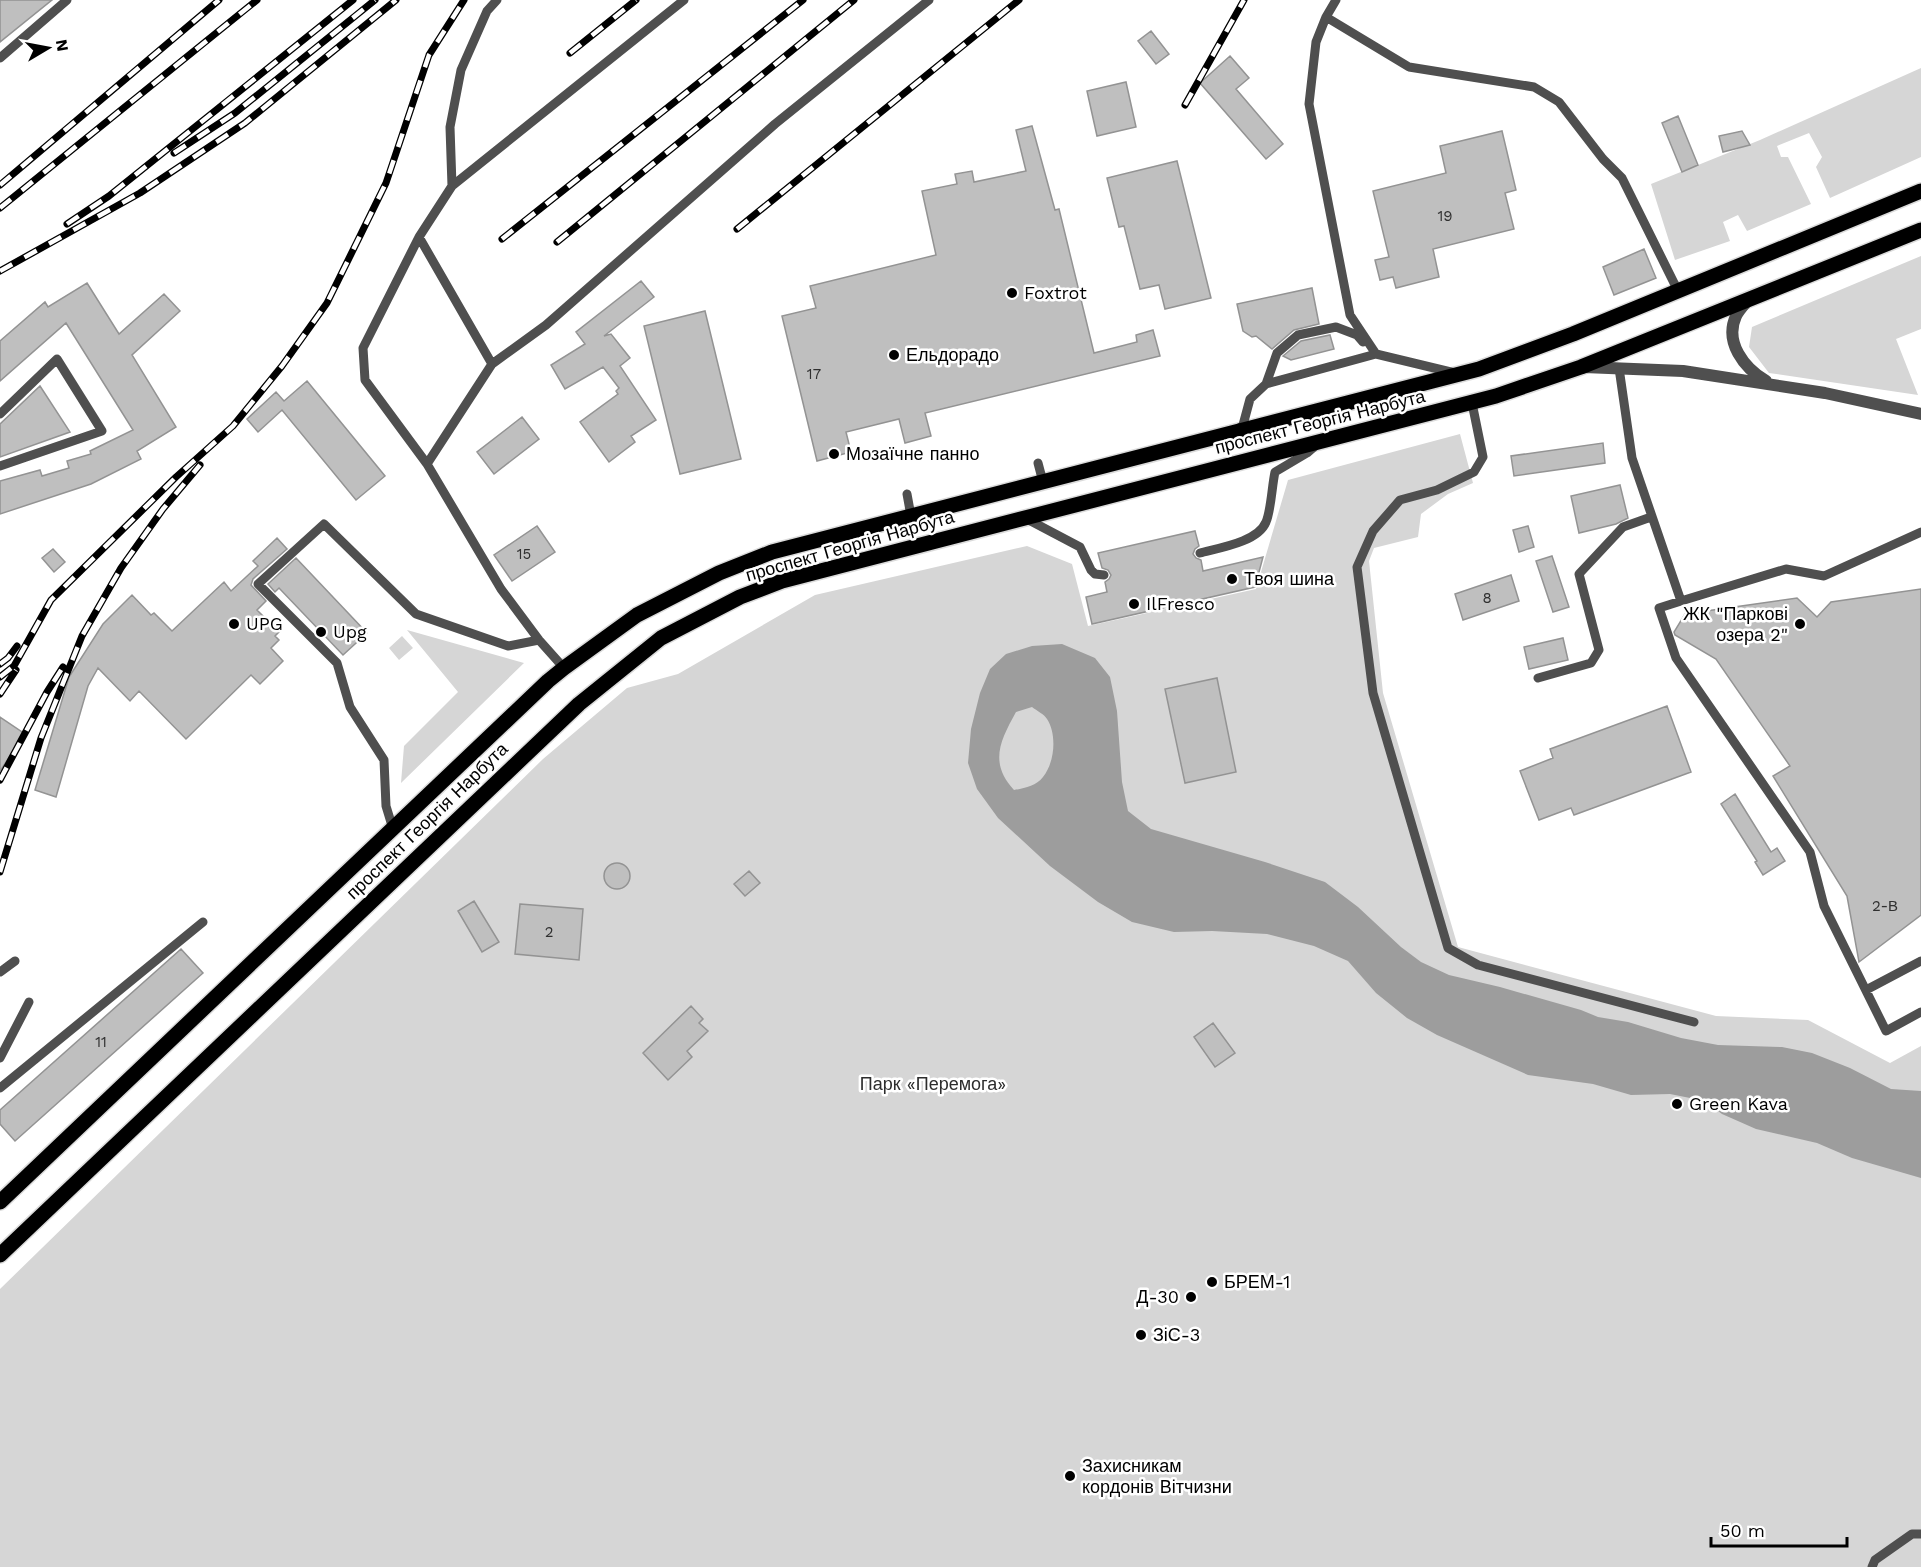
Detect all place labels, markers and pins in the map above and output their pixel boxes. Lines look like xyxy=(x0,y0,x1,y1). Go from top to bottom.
place label: Foxtrot xyxy=(1024,282,1087,303)
marker: Foxtrot xyxy=(1005,286,1019,300)
place label: Ельдорадо xyxy=(906,344,999,365)
marker: Ельдорадо xyxy=(887,348,901,362)
place label: Мозаїчне панно xyxy=(846,443,979,464)
marker: Мозаїчне панно xyxy=(827,447,841,461)
place label: Твоя шина xyxy=(1244,568,1335,589)
marker: Твоя шина xyxy=(1225,572,1239,586)
place label: IlFresco xyxy=(1146,593,1215,614)
marker: IlFresco xyxy=(1127,597,1141,611)
place label: ЖК "Паркові озера 2" xyxy=(1683,603,1788,645)
place label: UPG xyxy=(246,613,283,634)
marker: UPG xyxy=(227,617,241,631)
marker: ЖК "Паркові озера 2" xyxy=(1793,617,1807,631)
place label: Upg xyxy=(333,621,367,642)
marker: Upg xyxy=(314,625,328,639)
place label: Green Kava xyxy=(1689,1093,1788,1114)
marker: Green Kava xyxy=(1670,1097,1684,1111)
place label: БРЕМ-1 xyxy=(1224,1271,1290,1292)
marker: БРЕМ-1 xyxy=(1205,1275,1219,1289)
place label: Д-30 xyxy=(1136,1286,1179,1307)
marker: Д-30 xyxy=(1184,1290,1198,1304)
place label: ЗіС-3 xyxy=(1153,1324,1200,1345)
marker: ЗіС-3 xyxy=(1134,1328,1148,1342)
place label: Захисникам кордонів Вітчизни xyxy=(1082,1455,1232,1497)
marker: Захисникам кордонів Вітчизни xyxy=(1063,1469,1077,1483)

